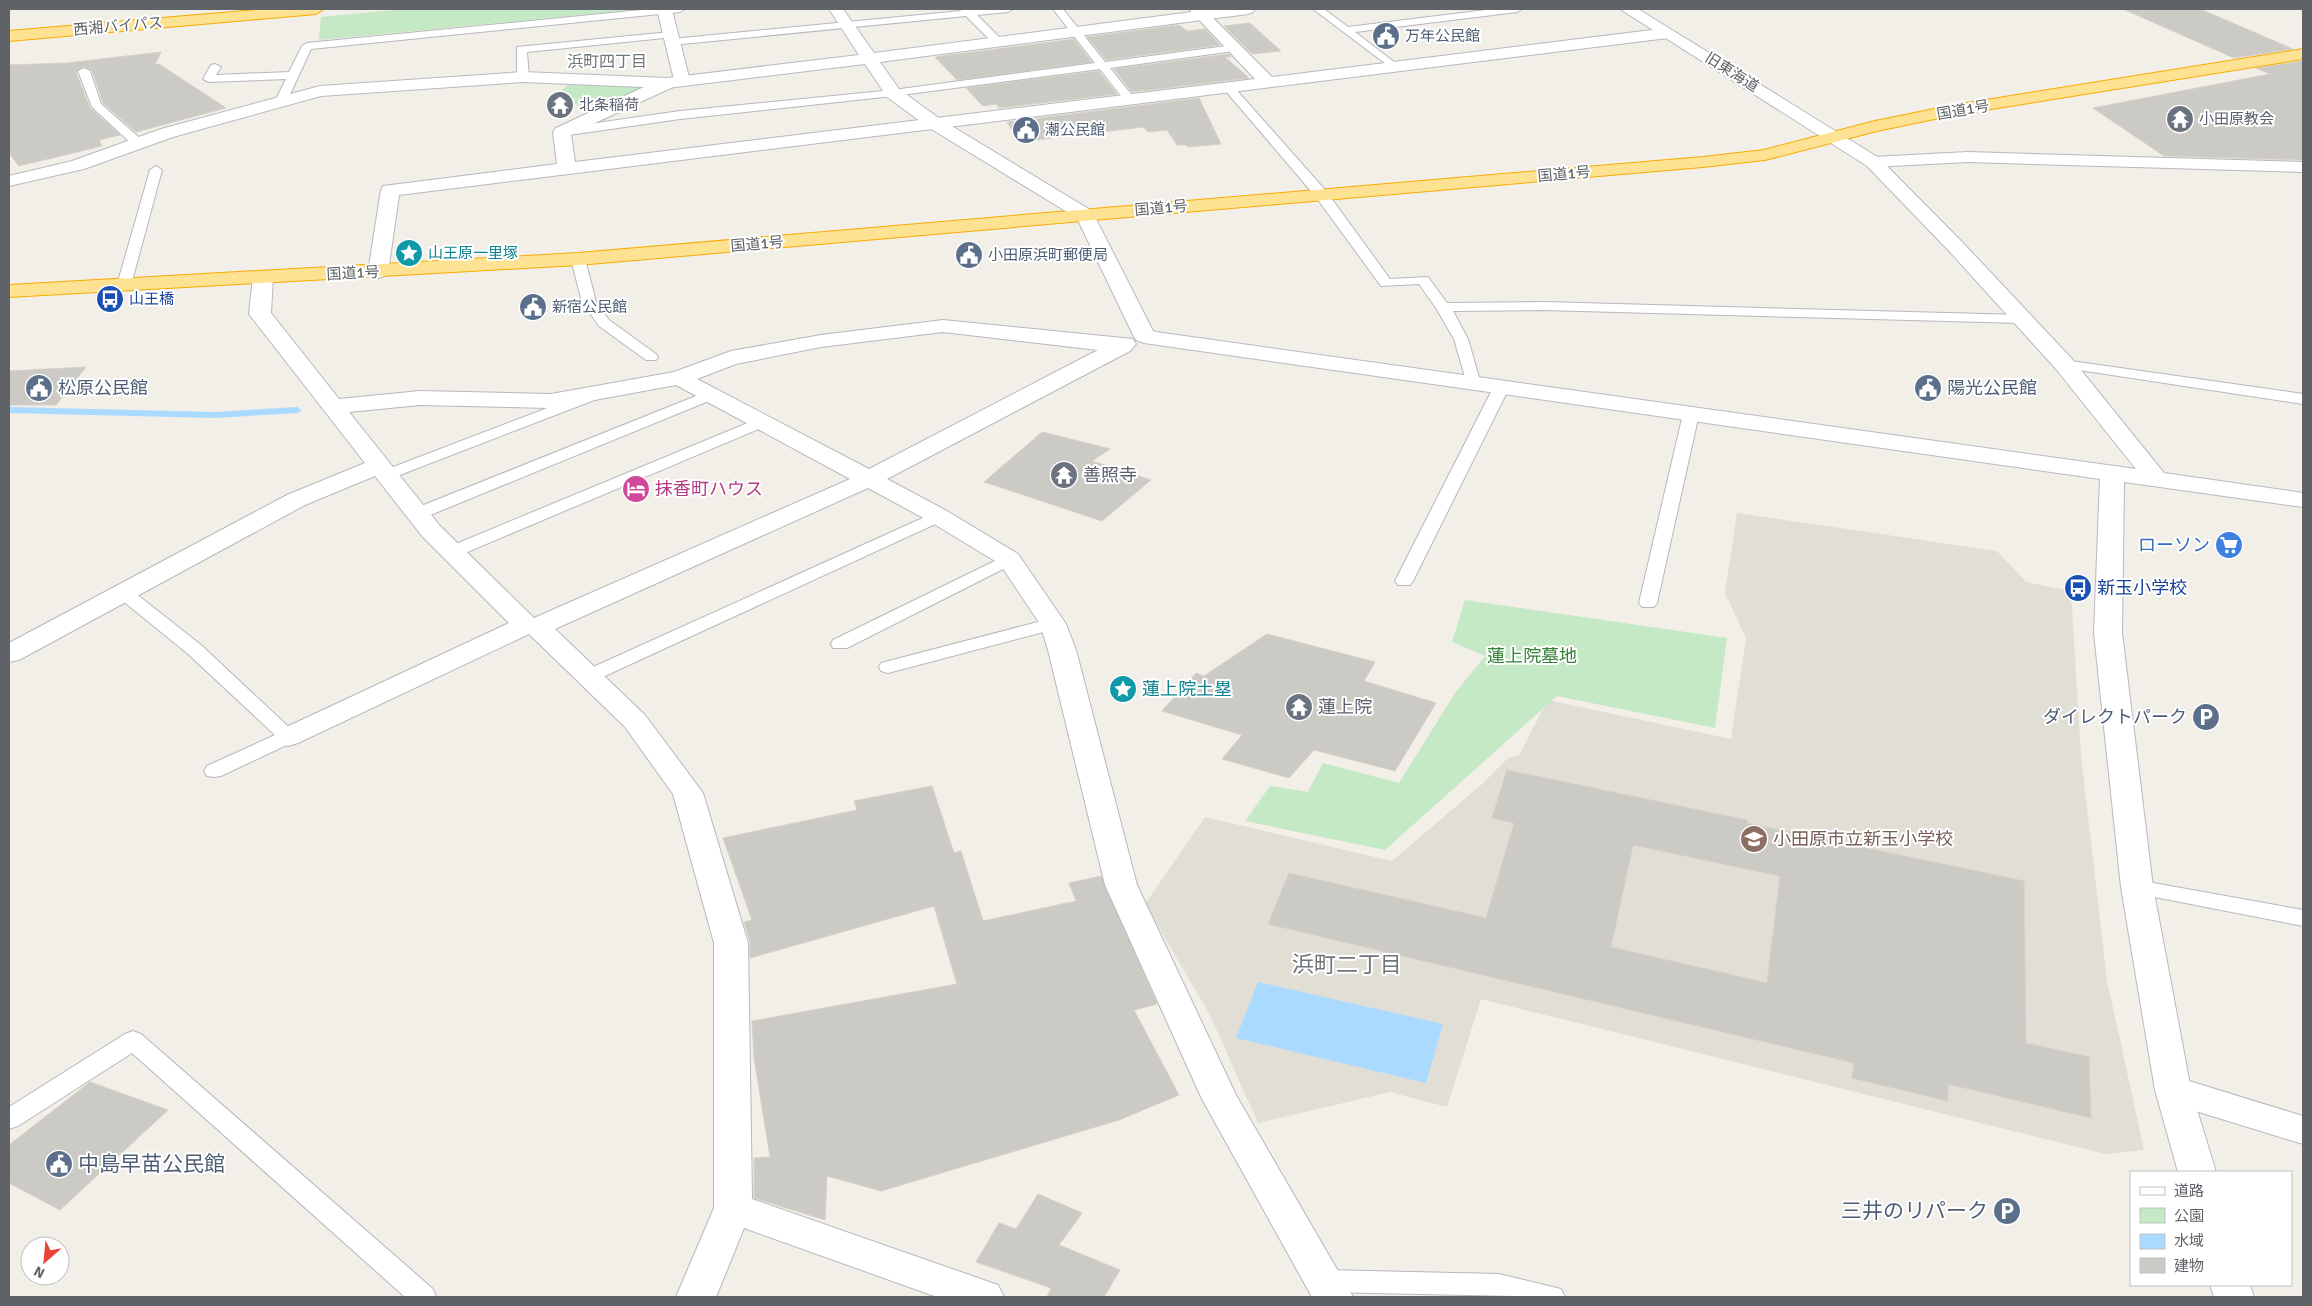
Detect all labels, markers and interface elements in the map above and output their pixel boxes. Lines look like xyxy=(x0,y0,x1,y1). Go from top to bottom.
street label: 西湘バイパス xyxy=(73,13,163,39)
public building icon: 万年公民館 xyxy=(1371,21,1401,51)
place label: 万年公民館 xyxy=(1405,27,1480,45)
street label: 旧東海道 xyxy=(1702,48,1762,96)
district label: 浜町四丁目 xyxy=(567,52,647,72)
temple icon: 北条稲荷 xyxy=(545,90,575,120)
place label: 北条稲荷 xyxy=(579,96,639,114)
street label: 国道1号 xyxy=(1935,97,1991,123)
temple icon: 小田原教会 xyxy=(2165,104,2195,134)
place label: 小田原教会 xyxy=(2199,110,2274,128)
public building icon: 潮公民館 xyxy=(1011,115,1041,145)
place label: 潮公民館 xyxy=(1045,121,1105,139)
street label: 国道1号 xyxy=(1537,163,1591,185)
street label: 国道1号 xyxy=(1134,197,1188,219)
street label: 国道1号 xyxy=(730,233,784,255)
place icon: 山王原一里塚 xyxy=(394,238,424,268)
public building icon: 小田原浜町郵便局 xyxy=(954,240,984,270)
place label: 山王原一里塚 xyxy=(428,244,518,262)
place label: 小田原浜町郵便局 xyxy=(988,246,1108,264)
street label: 国道1号 xyxy=(326,263,380,283)
bus stop icon: 山王橋 xyxy=(95,284,125,314)
place label: 山王橋 xyxy=(129,290,174,308)
public building icon: 新宿公民館 xyxy=(518,292,548,322)
place label: 新宿公民館 xyxy=(552,298,627,316)
public building icon: 松原公民館 xyxy=(24,373,54,403)
public building icon: 陽光公民館 xyxy=(1913,373,1943,403)
place label: 松原公民館 xyxy=(58,377,148,399)
place label: 陽光公民館 xyxy=(1947,377,2037,399)
temple icon: 善照寺 xyxy=(1049,460,1079,490)
place label: 善照寺 xyxy=(1083,464,1137,486)
hotel icon: 抹香町ハウス xyxy=(621,474,651,504)
place label: 抹香町ハウス xyxy=(655,478,763,500)
supermarket icon: ローソン xyxy=(2214,530,2244,560)
place label: ローソン xyxy=(2138,534,2210,556)
bus stop icon: 新玉小学校 xyxy=(2063,573,2093,603)
place label: 新玉小学校 xyxy=(2097,577,2187,599)
park label: 蓮上院墓地 xyxy=(1487,645,1577,667)
place icon: 蓮上院土塁 xyxy=(1108,674,1138,704)
place label: 蓮上院土塁 xyxy=(1142,678,1232,700)
temple icon: 蓮上院 xyxy=(1284,692,1314,722)
place label: 蓮上院 xyxy=(1318,696,1372,718)
parking icon: ダイレクトパーク xyxy=(2191,702,2221,732)
place label: ダイレクトパーク xyxy=(2043,706,2187,728)
school or university icon: 小田原市立新玉小学校 xyxy=(1739,824,1769,854)
place label: 小田原市立新玉小学校 xyxy=(1773,828,1953,850)
district label: 浜町二丁目 xyxy=(1292,951,1402,978)
public building icon: 中島早苗公民館 xyxy=(44,1149,74,1179)
place label: 中島早苗公民館 xyxy=(78,1151,225,1177)
legend xyxy=(2130,1171,2292,1286)
text: 道路 xyxy=(2174,1182,2204,1200)
parking icon: 三井のリパーク xyxy=(1992,1196,2022,1226)
place label: 三井のリパーク xyxy=(1841,1198,1988,1224)
text: 公園 xyxy=(2174,1207,2204,1225)
text: 水域 xyxy=(2174,1232,2204,1250)
north arrow xyxy=(20,1236,70,1286)
text: 建物 xyxy=(2174,1257,2204,1275)
text: N xyxy=(31,1262,48,1282)

